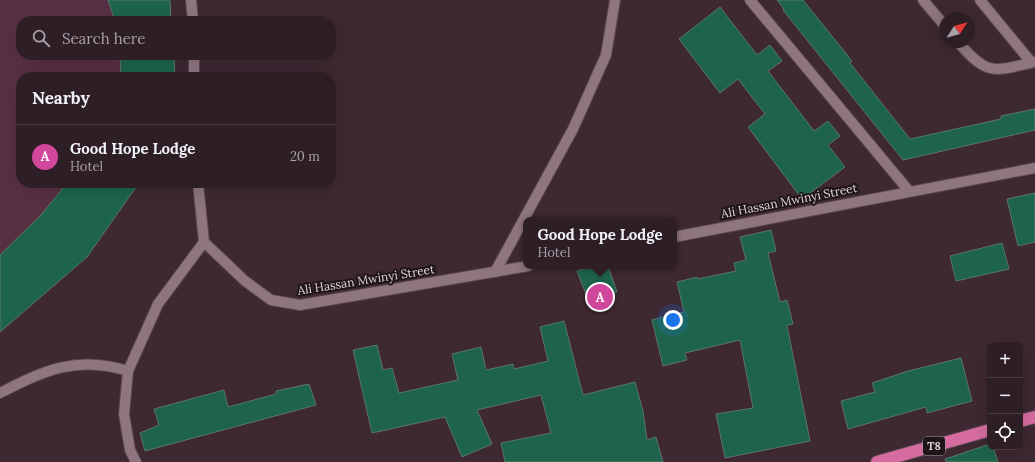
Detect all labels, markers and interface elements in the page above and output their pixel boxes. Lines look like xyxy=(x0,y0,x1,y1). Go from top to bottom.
north arrow xyxy=(939,12,975,48)
search box xyxy=(16,16,336,60)
icon: search xyxy=(30,27,52,49)
text: Search here xyxy=(62,29,145,48)
text: Nearby xyxy=(32,87,90,109)
text: Good Hope Lodge xyxy=(70,139,195,158)
text: A xyxy=(41,148,49,165)
text: 20 m xyxy=(290,148,320,165)
text: Hotel xyxy=(70,158,103,175)
street label: Ali Hassan Mwinyi Street xyxy=(719,180,859,221)
popup xyxy=(523,217,677,269)
text: Good Hope Lodge xyxy=(537,225,663,244)
text: Hotel xyxy=(537,244,570,261)
street label: Ali Hassan Mwinyi Street xyxy=(295,261,436,298)
pin: A xyxy=(587,282,613,312)
your location xyxy=(663,310,683,330)
map controls xyxy=(987,342,1023,450)
button: + xyxy=(987,342,1023,378)
button: − xyxy=(987,378,1023,414)
button: locate xyxy=(987,414,1023,450)
road number: T8 xyxy=(923,437,945,455)

